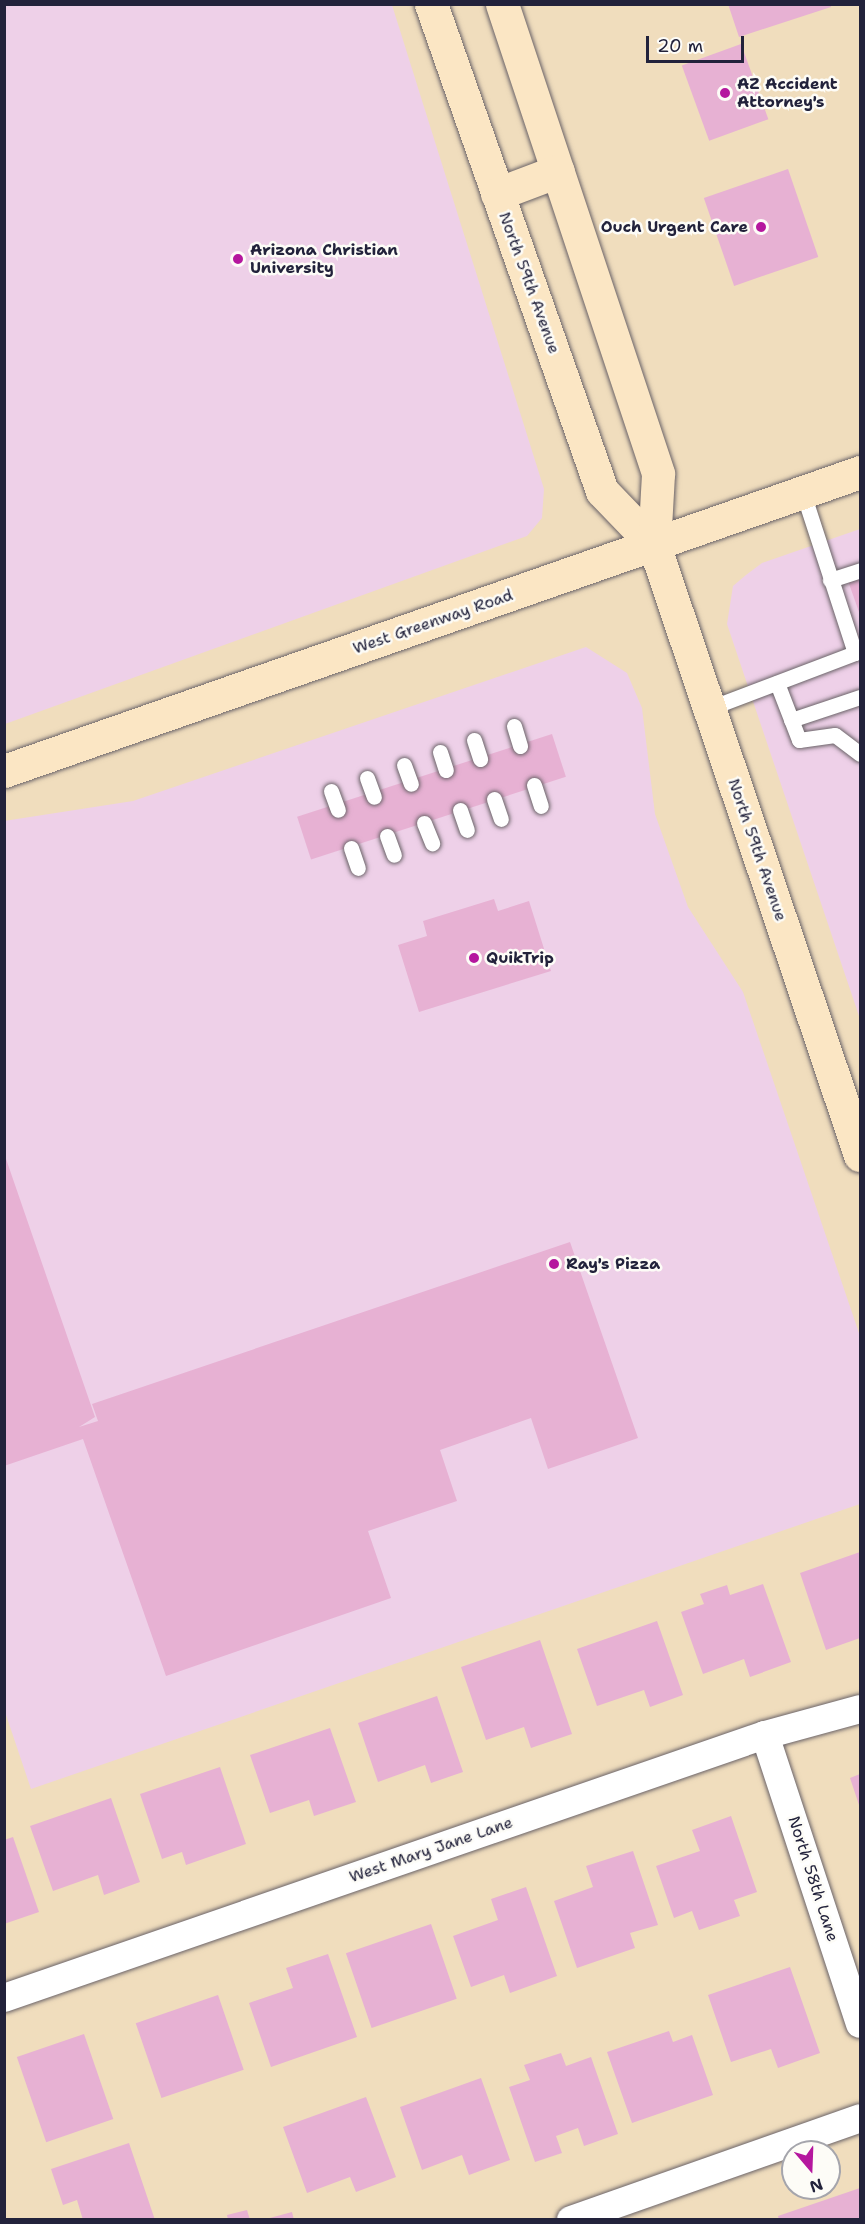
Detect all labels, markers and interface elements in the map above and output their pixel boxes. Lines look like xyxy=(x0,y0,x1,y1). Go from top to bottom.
scale bar xyxy=(649,24,746,62)
text: 20 m xyxy=(657,34,703,58)
place label: AZ Accident Attorney's xyxy=(737,74,838,112)
marker: AZ Accident Attorney's xyxy=(718,86,732,100)
street label: North 59th Avenue xyxy=(494,210,564,356)
place label: Ouch Urgent Care xyxy=(601,217,748,237)
marker: Ouch Urgent Care xyxy=(752,218,770,236)
place label: Arizona Christian University xyxy=(250,240,398,278)
marker: Arizona Christian University xyxy=(231,252,245,266)
street label: West Greenway Road xyxy=(350,586,516,658)
street label: North 59th Avenue xyxy=(724,776,790,924)
place label: QuikTrip xyxy=(486,948,554,968)
marker: QuikTrip xyxy=(467,951,481,965)
place label: Ray's Pizza xyxy=(566,1254,660,1274)
marker: Ray's Pizza xyxy=(547,1257,561,1271)
street label: West Mary Jane Lane xyxy=(347,1813,515,1887)
street label: North 58th Lane xyxy=(784,1814,842,1944)
north arrow xyxy=(781,2140,841,2200)
text: N xyxy=(807,2174,826,2198)

